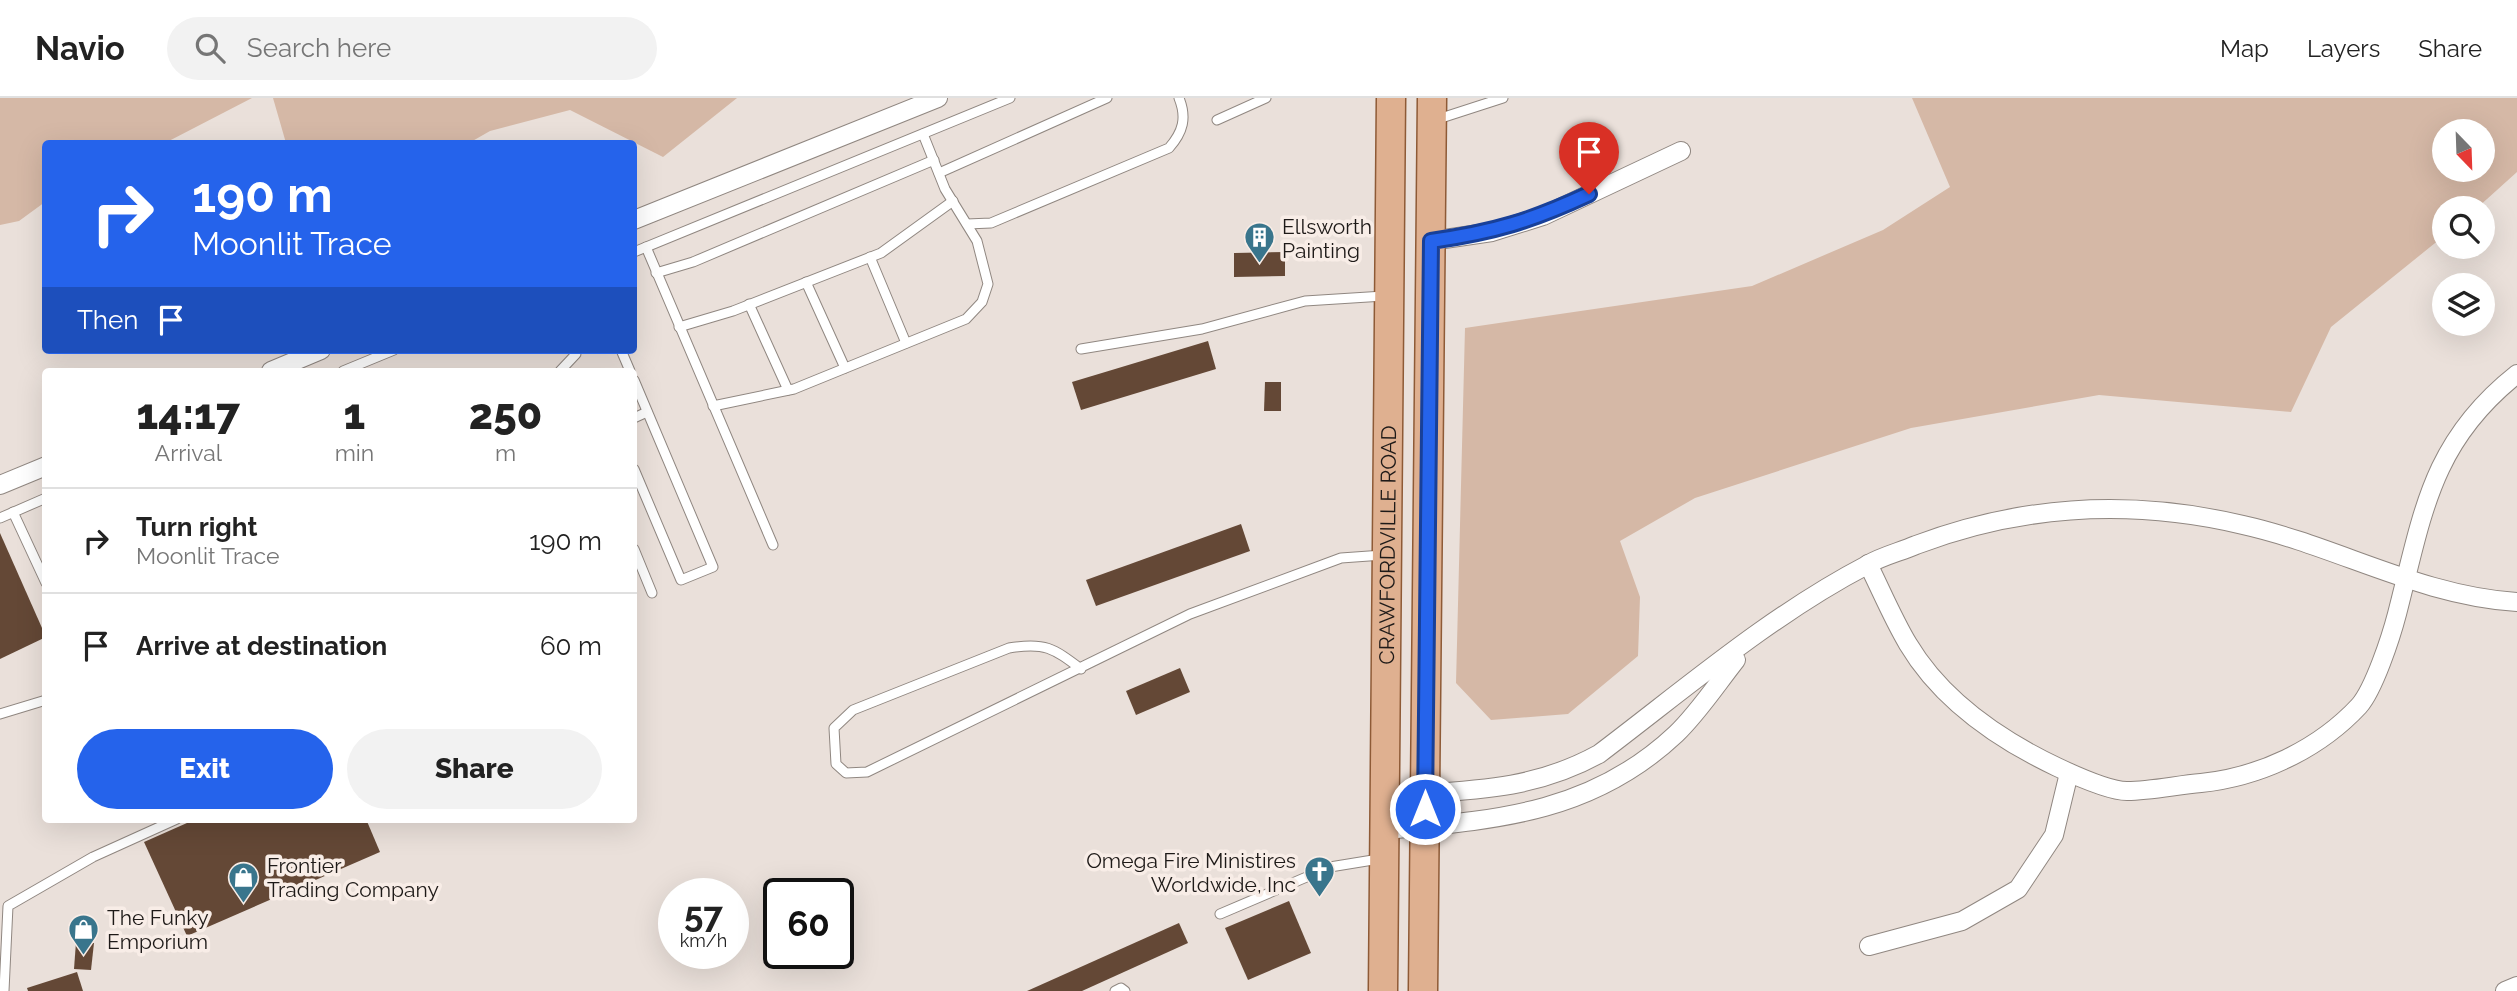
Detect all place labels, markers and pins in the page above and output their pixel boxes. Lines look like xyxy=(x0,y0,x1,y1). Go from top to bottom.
pin xyxy=(1559,122,1619,194)
place label: Ellsworth Painting xyxy=(1282,214,1372,263)
building icon: Ellsworth Painting xyxy=(1242,221,1276,265)
place label: Omega Fire Ministires Worldwide, Inc xyxy=(1086,848,1296,897)
place label: Frontier Trading Company xyxy=(267,853,439,902)
church icon: Omega Fire Ministires Worldwide, Inc xyxy=(1302,855,1336,899)
shop icon: Frontier Trading Company xyxy=(227,860,261,904)
place label: The Funky Emporium xyxy=(107,905,209,954)
shop icon: The Funky Emporium xyxy=(67,912,101,956)

